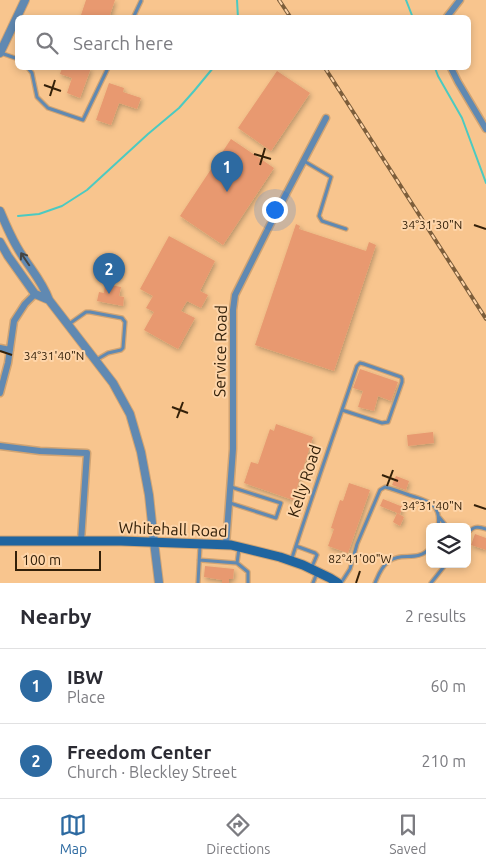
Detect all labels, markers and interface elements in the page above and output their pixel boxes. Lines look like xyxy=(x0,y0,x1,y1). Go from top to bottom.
search box xyxy=(15,15,471,70)
icon: search xyxy=(33,29,61,57)
text: Search here xyxy=(73,32,173,54)
pin: 1 xyxy=(211,151,243,192)
your location xyxy=(262,197,288,223)
text: 34°31'30"N xyxy=(402,218,462,231)
one-way arrow xyxy=(20,252,30,266)
pin: 2 xyxy=(93,253,125,294)
street label: Service Road xyxy=(210,305,230,397)
text: 34°31'40"N xyxy=(24,349,84,362)
street label: Kelly Road xyxy=(284,443,324,519)
text: 34°31'40"N xyxy=(402,499,462,512)
street label: Whitehall Road xyxy=(118,518,228,540)
map controls xyxy=(426,523,471,568)
button: layers xyxy=(426,523,471,568)
scale bar xyxy=(15,548,101,571)
text: 100 m xyxy=(22,552,61,568)
text: 82°41'00"W xyxy=(328,552,392,565)
text: Nearby xyxy=(20,604,91,628)
text: 2 results xyxy=(405,607,466,625)
text: IBW xyxy=(67,666,103,688)
text: 1 xyxy=(31,677,41,695)
text: 60 m xyxy=(430,677,466,695)
text: Place xyxy=(67,688,105,706)
text: Freedom Center xyxy=(67,741,211,763)
text: 2 xyxy=(31,752,41,770)
text: 210 m xyxy=(421,752,466,770)
text: Church · Bleckley Street xyxy=(67,763,237,781)
tab: Map xyxy=(59,811,87,857)
tab: Directions xyxy=(206,811,270,857)
tab: Saved xyxy=(389,811,427,857)

